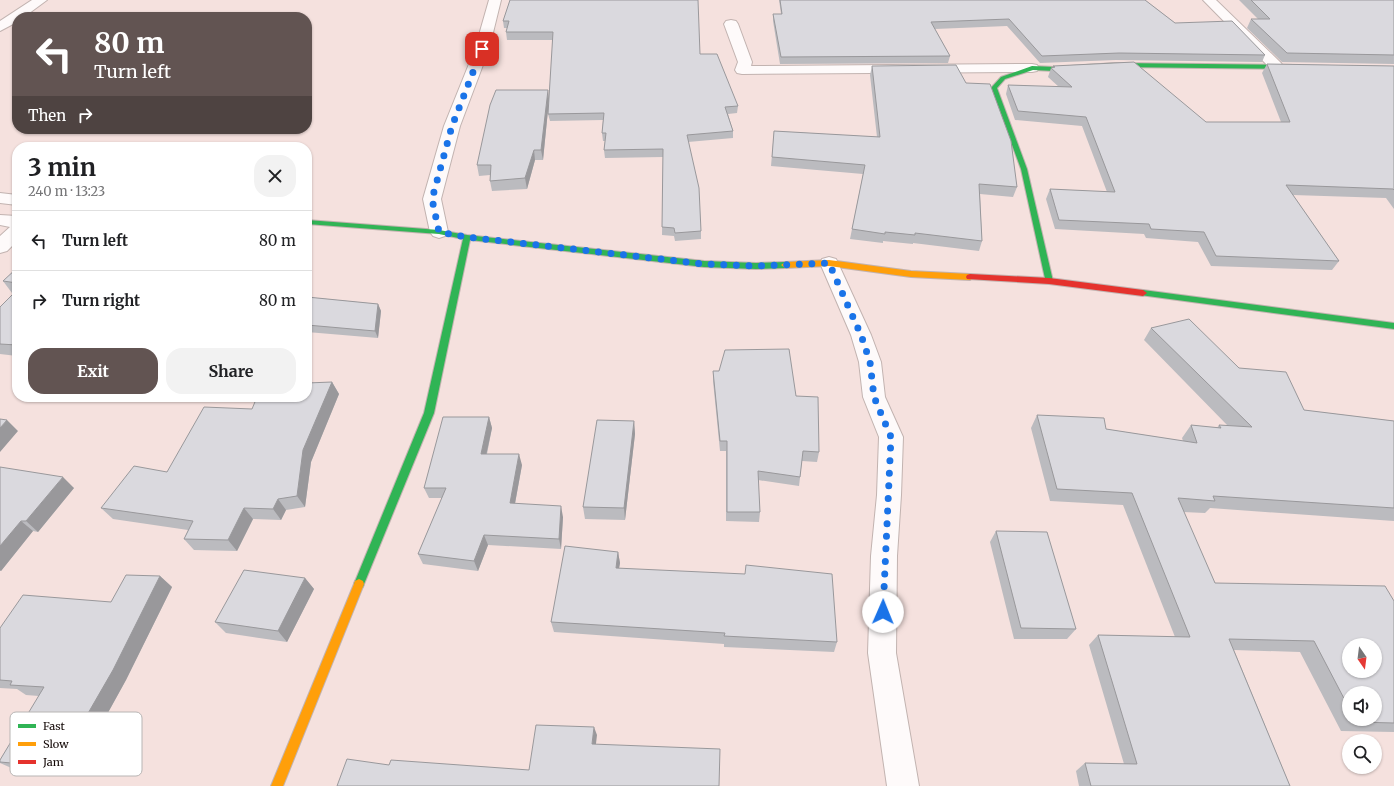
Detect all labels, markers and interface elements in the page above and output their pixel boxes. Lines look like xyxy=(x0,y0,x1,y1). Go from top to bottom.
text: 80 m xyxy=(94,25,165,61)
icon: left xyxy=(28,28,80,80)
pin xyxy=(465,32,499,66)
icon: arrive xyxy=(471,38,493,60)
text: Turn left xyxy=(94,60,171,83)
icon: right xyxy=(74,104,96,126)
text: Then xyxy=(28,106,66,125)
text: 3 min xyxy=(28,152,96,183)
button: close xyxy=(254,155,296,197)
text: 240 m · 13:23 xyxy=(28,183,105,200)
icon: left xyxy=(28,230,50,252)
text: Turn left xyxy=(62,231,128,250)
text: 80 m xyxy=(259,231,296,250)
icon: right xyxy=(28,290,50,312)
text: Turn right xyxy=(62,291,140,310)
text: 80 m xyxy=(259,291,296,310)
button: Exit xyxy=(28,348,158,394)
button: Share xyxy=(166,348,296,394)
position arrow xyxy=(862,591,904,633)
north arrow xyxy=(1342,638,1382,678)
map controls xyxy=(1342,638,1382,774)
button: sound xyxy=(1342,686,1382,726)
legend xyxy=(10,712,142,776)
text: Fast xyxy=(43,719,66,733)
button: search xyxy=(1342,734,1382,774)
text: Slow xyxy=(43,737,69,751)
text: Jam xyxy=(42,755,64,769)

